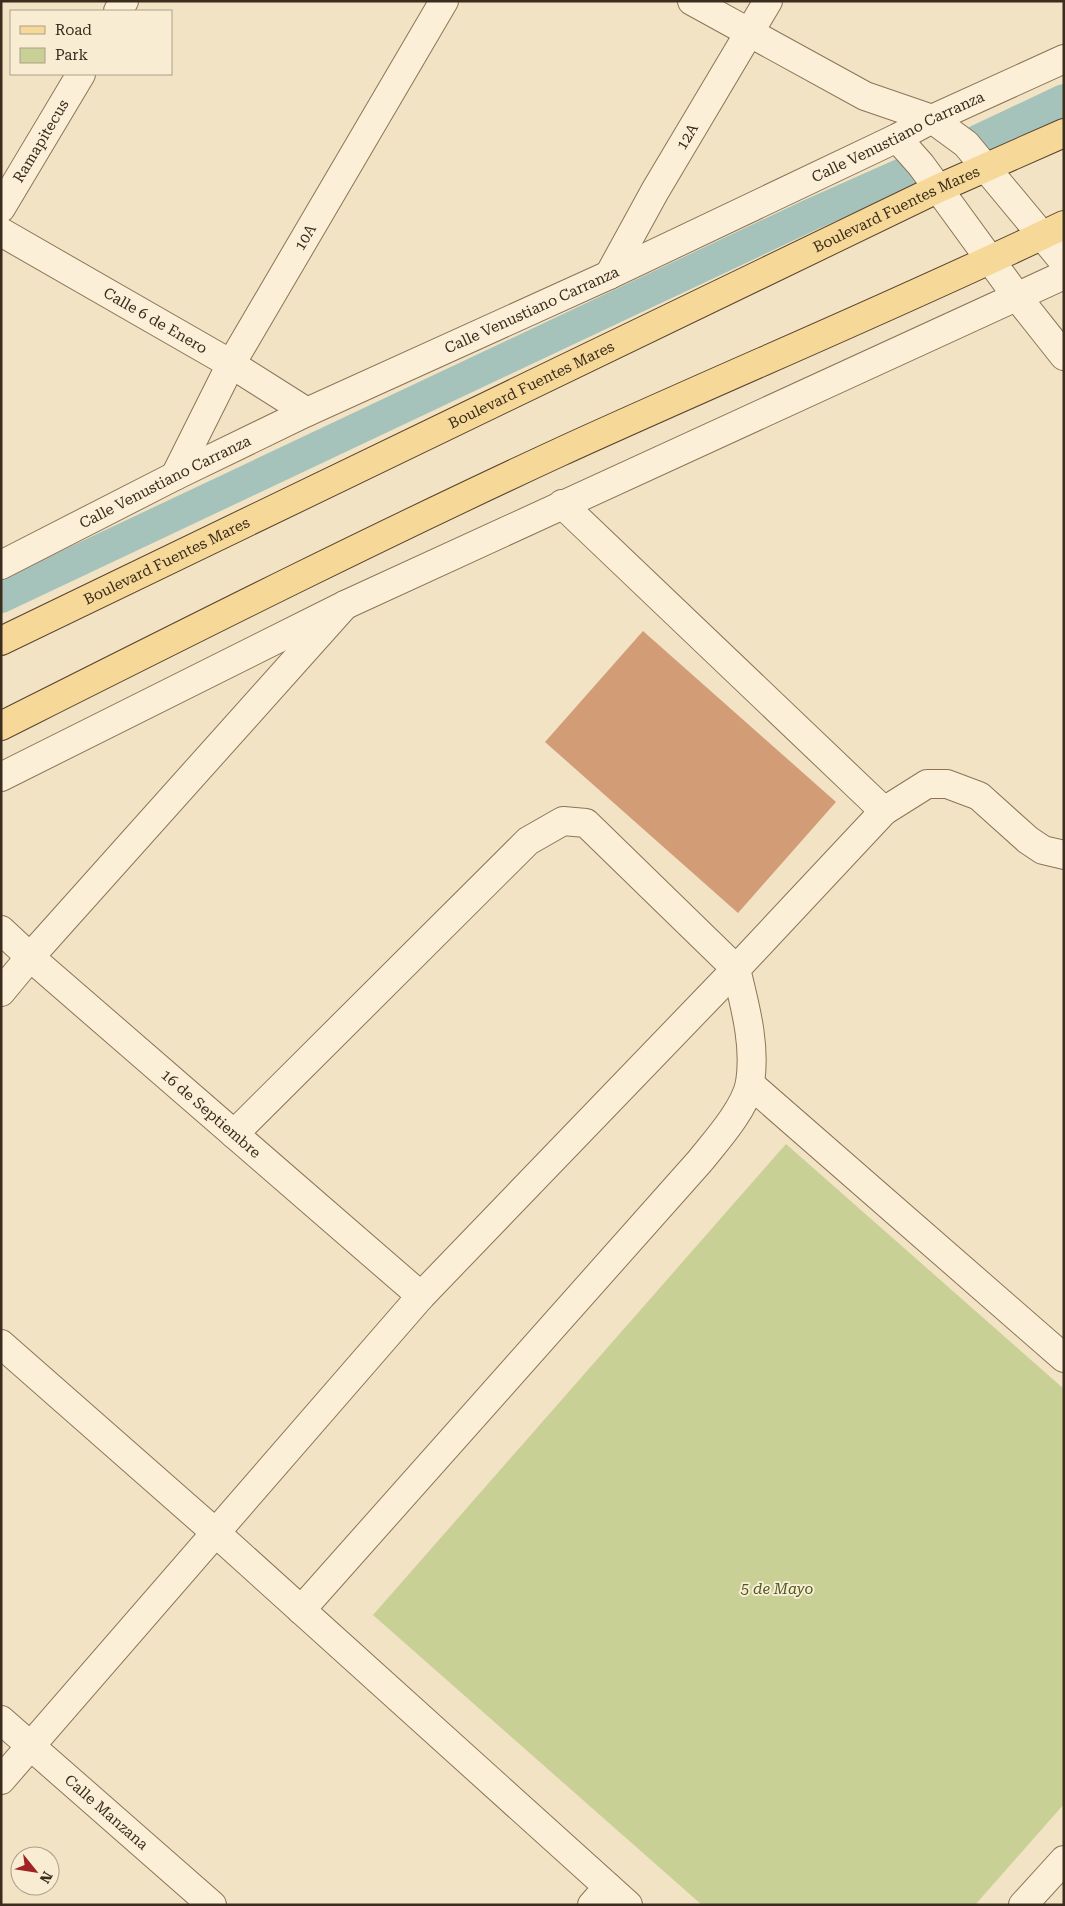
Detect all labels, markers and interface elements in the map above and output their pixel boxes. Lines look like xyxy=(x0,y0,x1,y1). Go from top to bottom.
legend xyxy=(10,10,172,75)
text: Road xyxy=(55,21,92,39)
text: Park xyxy=(55,46,89,64)
street label: Calle Venustiano Carranza xyxy=(809,88,987,186)
street label: Ramapitecus xyxy=(9,96,73,186)
street label: 12A xyxy=(673,120,702,153)
street label: Boulevard Fuentes Mares xyxy=(810,162,982,256)
street label: 10A xyxy=(291,221,320,254)
street label: Calle Venustiano Carranza xyxy=(442,263,622,357)
street label: Calle 6 de Enero xyxy=(100,284,211,358)
street label: Boulevard Fuentes Mares xyxy=(445,337,617,433)
street label: Calle Venustiano Carranza xyxy=(76,432,254,532)
street label: Boulevard Fuentes Mares xyxy=(81,513,253,609)
street label: 16 de Septiembre xyxy=(157,1066,264,1162)
park label: 5 de Mayo xyxy=(740,1580,813,1598)
street label: Calle Manzana xyxy=(61,1771,152,1854)
north arrow xyxy=(10,1846,60,1896)
text: N xyxy=(37,1869,56,1886)

